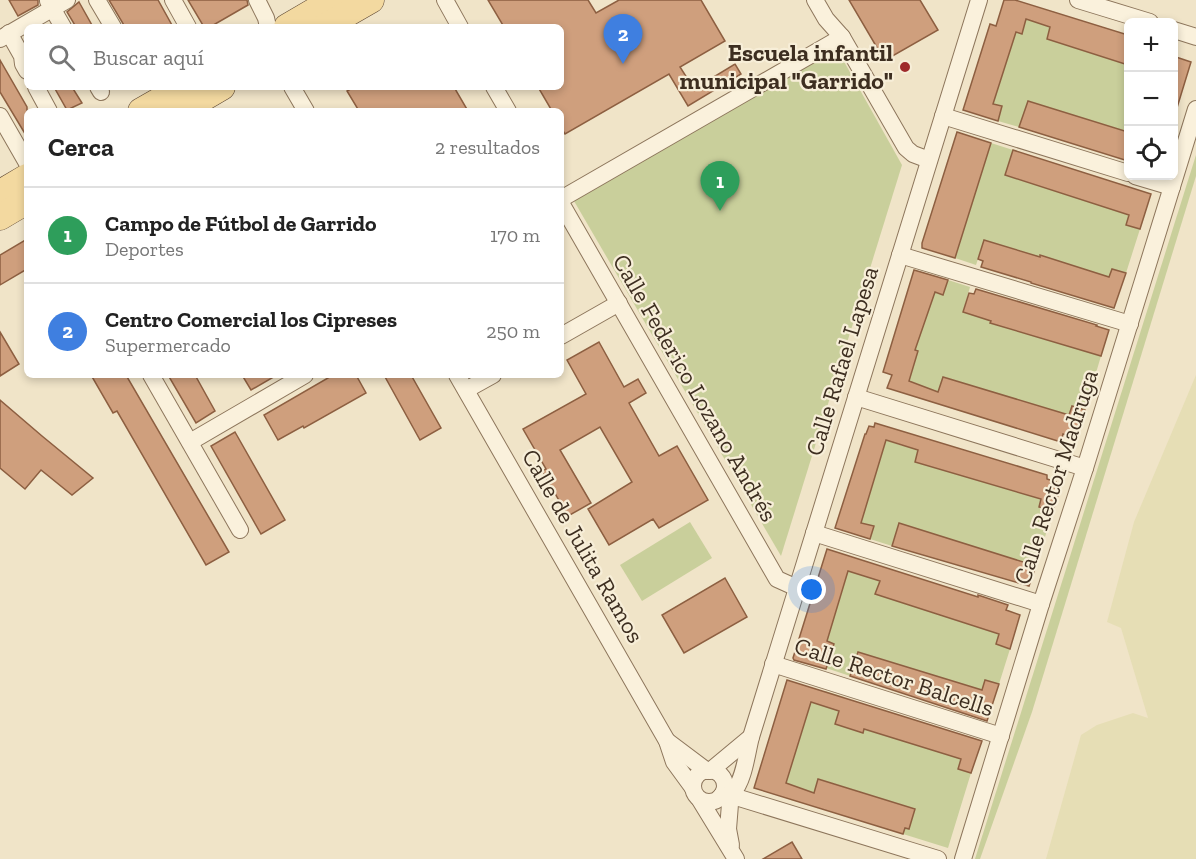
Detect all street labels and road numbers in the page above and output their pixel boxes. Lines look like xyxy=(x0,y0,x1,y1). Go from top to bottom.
street label: Calle Federico Lozano Andrés xyxy=(607,249,784,527)
street label: Calle Rafael Lapesa xyxy=(799,262,884,459)
street label: Calle Rector Madruga xyxy=(1007,366,1104,588)
street label: Calle de Julita Ramos xyxy=(516,444,651,648)
street label: Calle Rector Balcells xyxy=(791,631,998,722)

